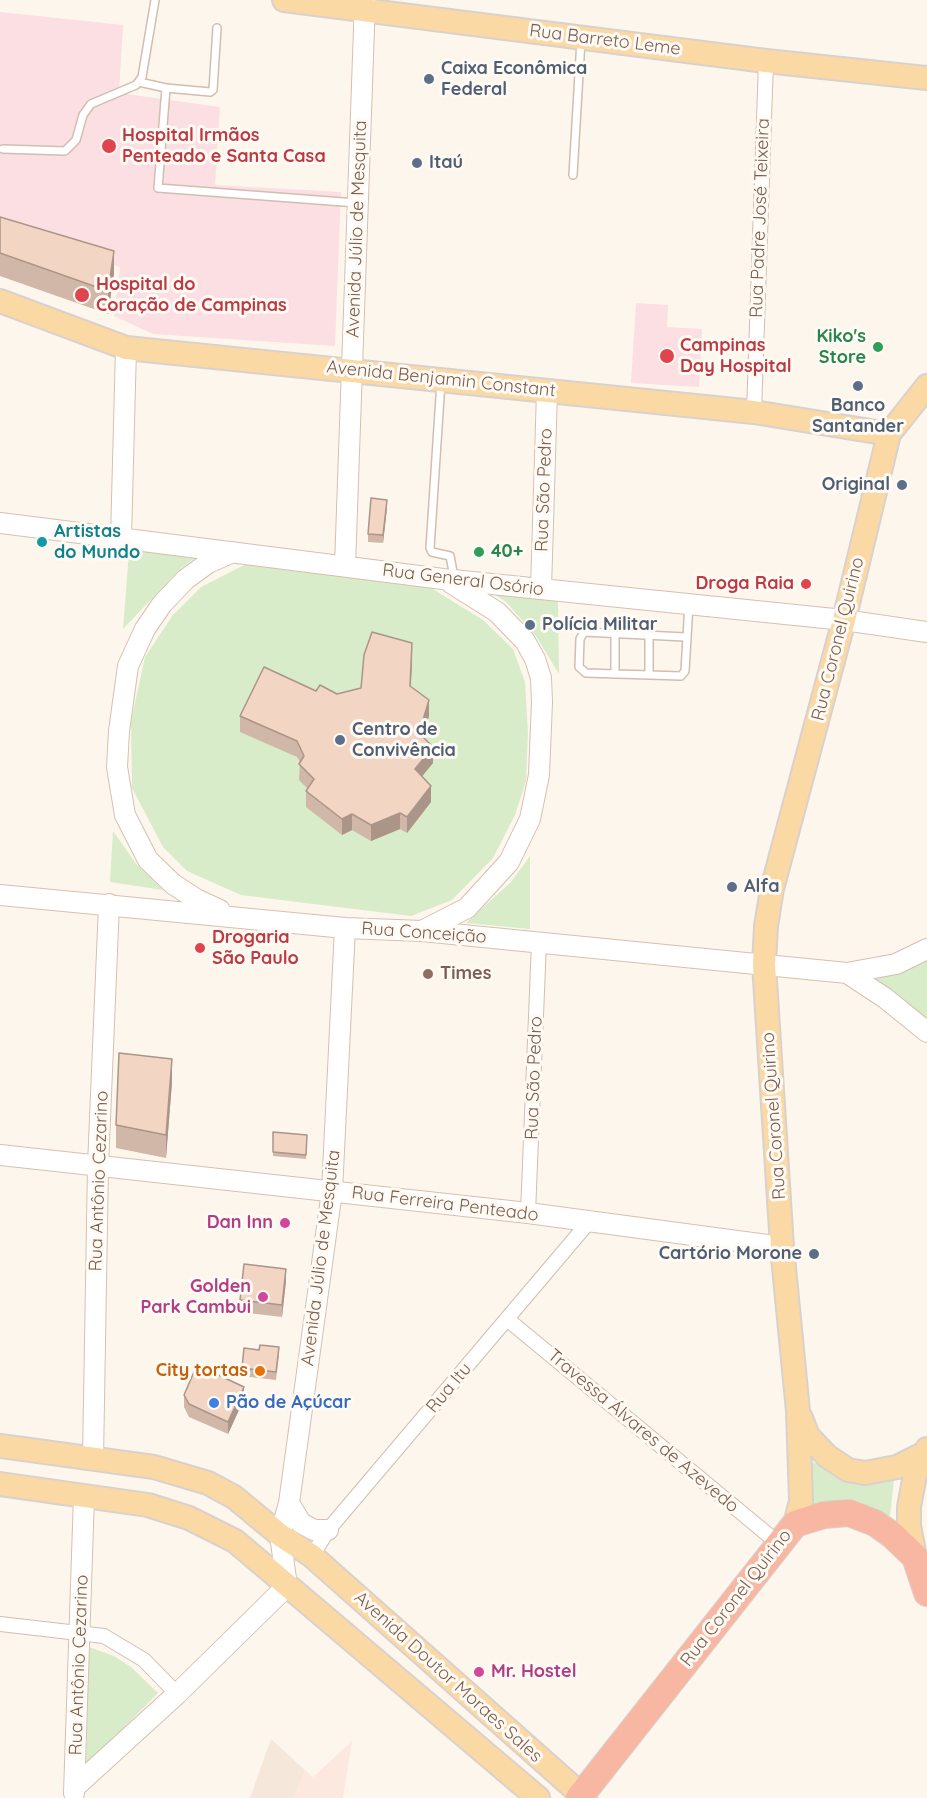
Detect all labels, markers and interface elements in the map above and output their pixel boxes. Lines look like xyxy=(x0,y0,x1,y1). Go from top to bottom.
street label: Rua Barreto Leme xyxy=(528,20,682,60)
place label: Caixa Econômica Federal xyxy=(441,58,587,100)
marker: Caixa Econômica Federal xyxy=(422,72,436,86)
street label: Rua Padre José Teixeira xyxy=(746,118,774,318)
street label: Avenida Júlio de Mesquita xyxy=(342,120,372,338)
place label: Hospital Irmãos Penteado e Santa Casa xyxy=(122,125,326,168)
marker: Hospital Irmãos Penteado e Santa Casa xyxy=(100,137,118,155)
place label: Itaú xyxy=(429,152,463,174)
marker: Itaú xyxy=(410,156,424,170)
place label: Hospital do Coração de Campinas xyxy=(96,274,287,316)
marker: Hospital do Coração de Campinas xyxy=(73,286,91,304)
place label: Kiko's Store xyxy=(816,326,866,368)
place label: Campinas Day Hospital xyxy=(680,335,792,378)
marker: Kiko's Store xyxy=(871,340,885,354)
marker: Campinas Day Hospital xyxy=(658,347,676,365)
street label: Avenida Benjamin Constant xyxy=(325,356,557,402)
marker: Banco Santander xyxy=(851,379,865,393)
place label: Banco Santander xyxy=(812,395,904,438)
street label: Rua São Pedro xyxy=(531,428,557,552)
place label: Original xyxy=(822,474,890,496)
marker: Original xyxy=(895,478,909,492)
place label: Artistas do Mundo xyxy=(54,521,140,564)
marker: Artistas do Mundo xyxy=(35,535,49,549)
place label: 40+ xyxy=(491,541,523,563)
marker: 40+ xyxy=(472,545,486,559)
street label: Rua Coronel Quirino xyxy=(807,555,869,723)
street label: Rua General Osório xyxy=(381,559,545,601)
place label: Droga Raia xyxy=(695,573,794,595)
marker: Droga Raia xyxy=(799,577,813,591)
place label: Polícia Militar xyxy=(542,614,658,636)
marker: Polícia Militar xyxy=(523,618,537,632)
place label: Centro de Convivência xyxy=(352,719,456,762)
marker: Centro de Convivência xyxy=(333,733,347,747)
place label: Alfa xyxy=(744,876,780,898)
marker: Alfa xyxy=(725,880,739,894)
street label: Rua Conceição xyxy=(361,918,487,948)
place label: Drogaria São Paulo xyxy=(212,927,299,970)
marker: Drogaria São Paulo xyxy=(193,941,207,955)
place label: Times xyxy=(440,963,491,985)
marker: Times xyxy=(421,967,435,981)
street label: Rua São Pedro xyxy=(521,1016,547,1140)
street label: Rua Coronel Quirino xyxy=(757,1032,791,1200)
street label: Rua Antônio Cezarino xyxy=(85,1090,113,1272)
street label: Avenida Júlio de Mesquita xyxy=(297,1149,345,1367)
street label: Rua Ferreira Penteado xyxy=(350,1182,540,1226)
place label: Dan Inn xyxy=(207,1212,273,1234)
marker: Dan Inn xyxy=(278,1216,292,1230)
place label: Cartório Morone xyxy=(659,1243,802,1265)
marker: Cartório Morone xyxy=(807,1247,821,1261)
place label: Golden Park Cambui xyxy=(141,1276,251,1318)
marker: Golden Park Cambui xyxy=(256,1290,270,1304)
street label: Travessa Álvares de Azevedo xyxy=(543,1345,743,1517)
street label: Rua Itu xyxy=(422,1359,476,1417)
place label: City tortas xyxy=(156,1360,248,1382)
marker: City tortas xyxy=(253,1364,267,1378)
place label: Pão de Açúcar xyxy=(226,1392,351,1414)
marker: Pão de Açúcar xyxy=(207,1396,221,1410)
street label: Rua Coronel Quirino xyxy=(676,1525,796,1671)
street label: Rua Antônio Cezarino xyxy=(65,1574,93,1756)
street label: Avenida Doutor Moraes Sales xyxy=(350,1587,546,1767)
place label: Mr. Hostel xyxy=(491,1661,577,1683)
marker: Mr. Hostel xyxy=(472,1665,486,1679)

